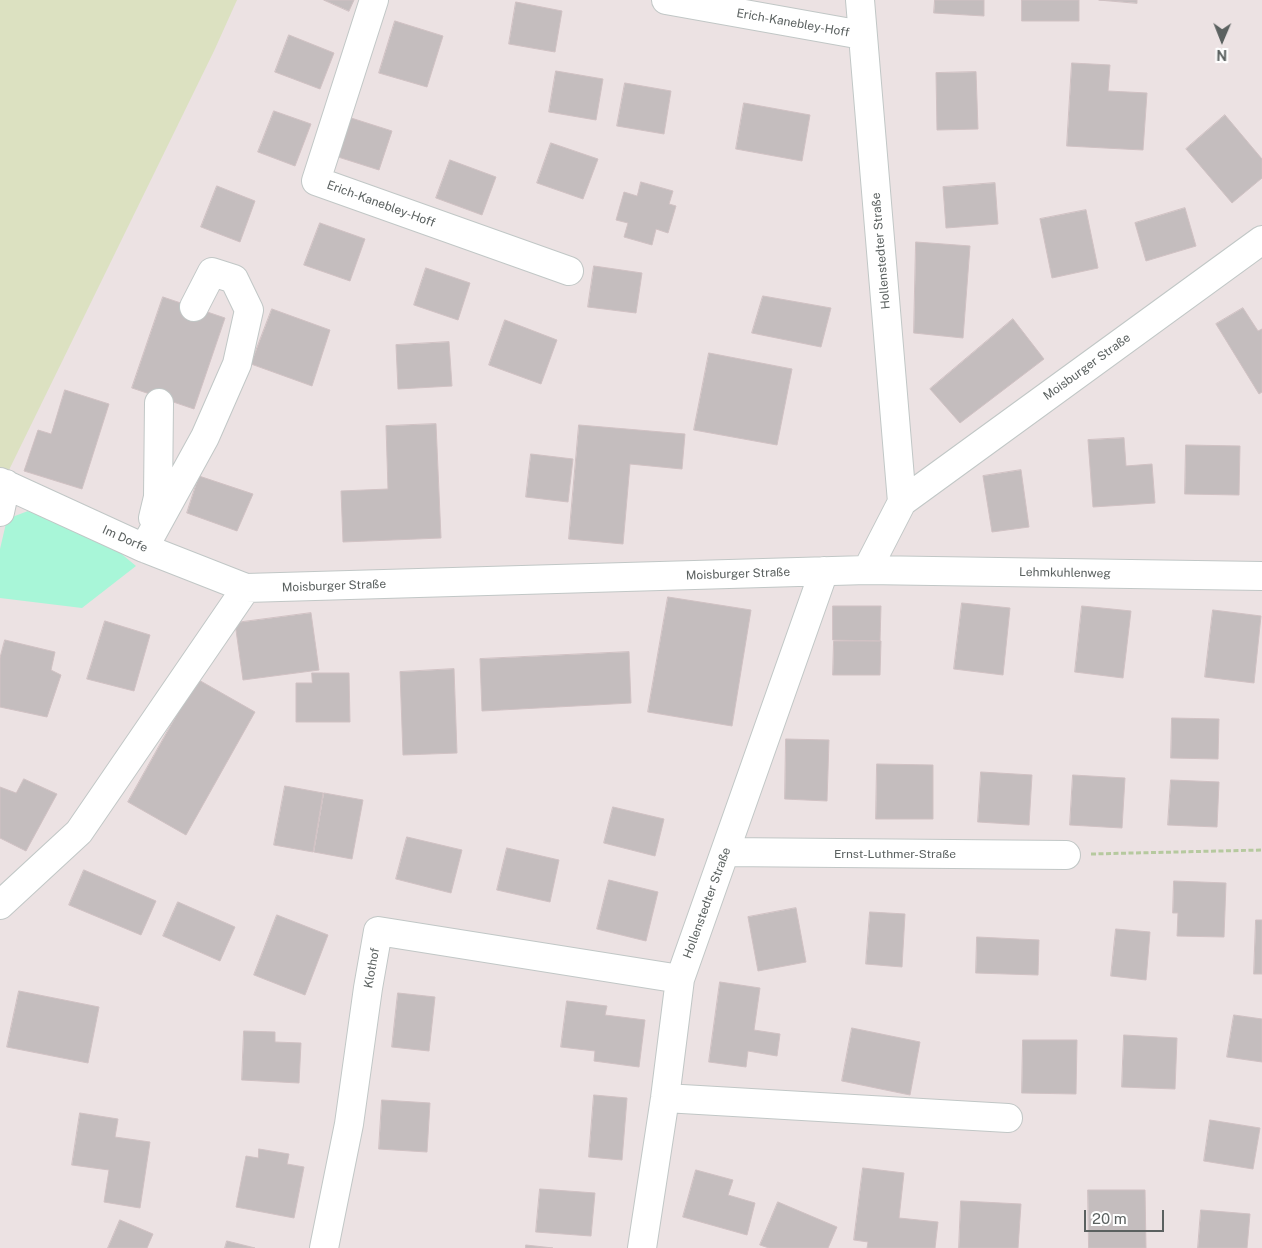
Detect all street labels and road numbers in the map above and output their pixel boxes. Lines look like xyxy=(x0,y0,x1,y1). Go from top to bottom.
street label: Erich-Kanebley-Hoff xyxy=(735,6,851,40)
street label: Erich-Kanebley-Hoff xyxy=(325,178,437,230)
street label: Hollenstedter Straße xyxy=(869,192,893,310)
street label: Moisburger Straße xyxy=(1041,331,1133,403)
street label: Im Dorfe xyxy=(100,523,150,555)
street label: Moisburger Straße xyxy=(686,565,790,583)
street label: Lehmkuhlenweg xyxy=(1019,565,1111,581)
street label: Moisburger Straße xyxy=(282,577,386,595)
street label: Hollenstedter Straße xyxy=(680,846,734,960)
street label: Ernst-Luthmer-Straße xyxy=(834,847,956,861)
street label: Klothof xyxy=(361,947,383,989)

